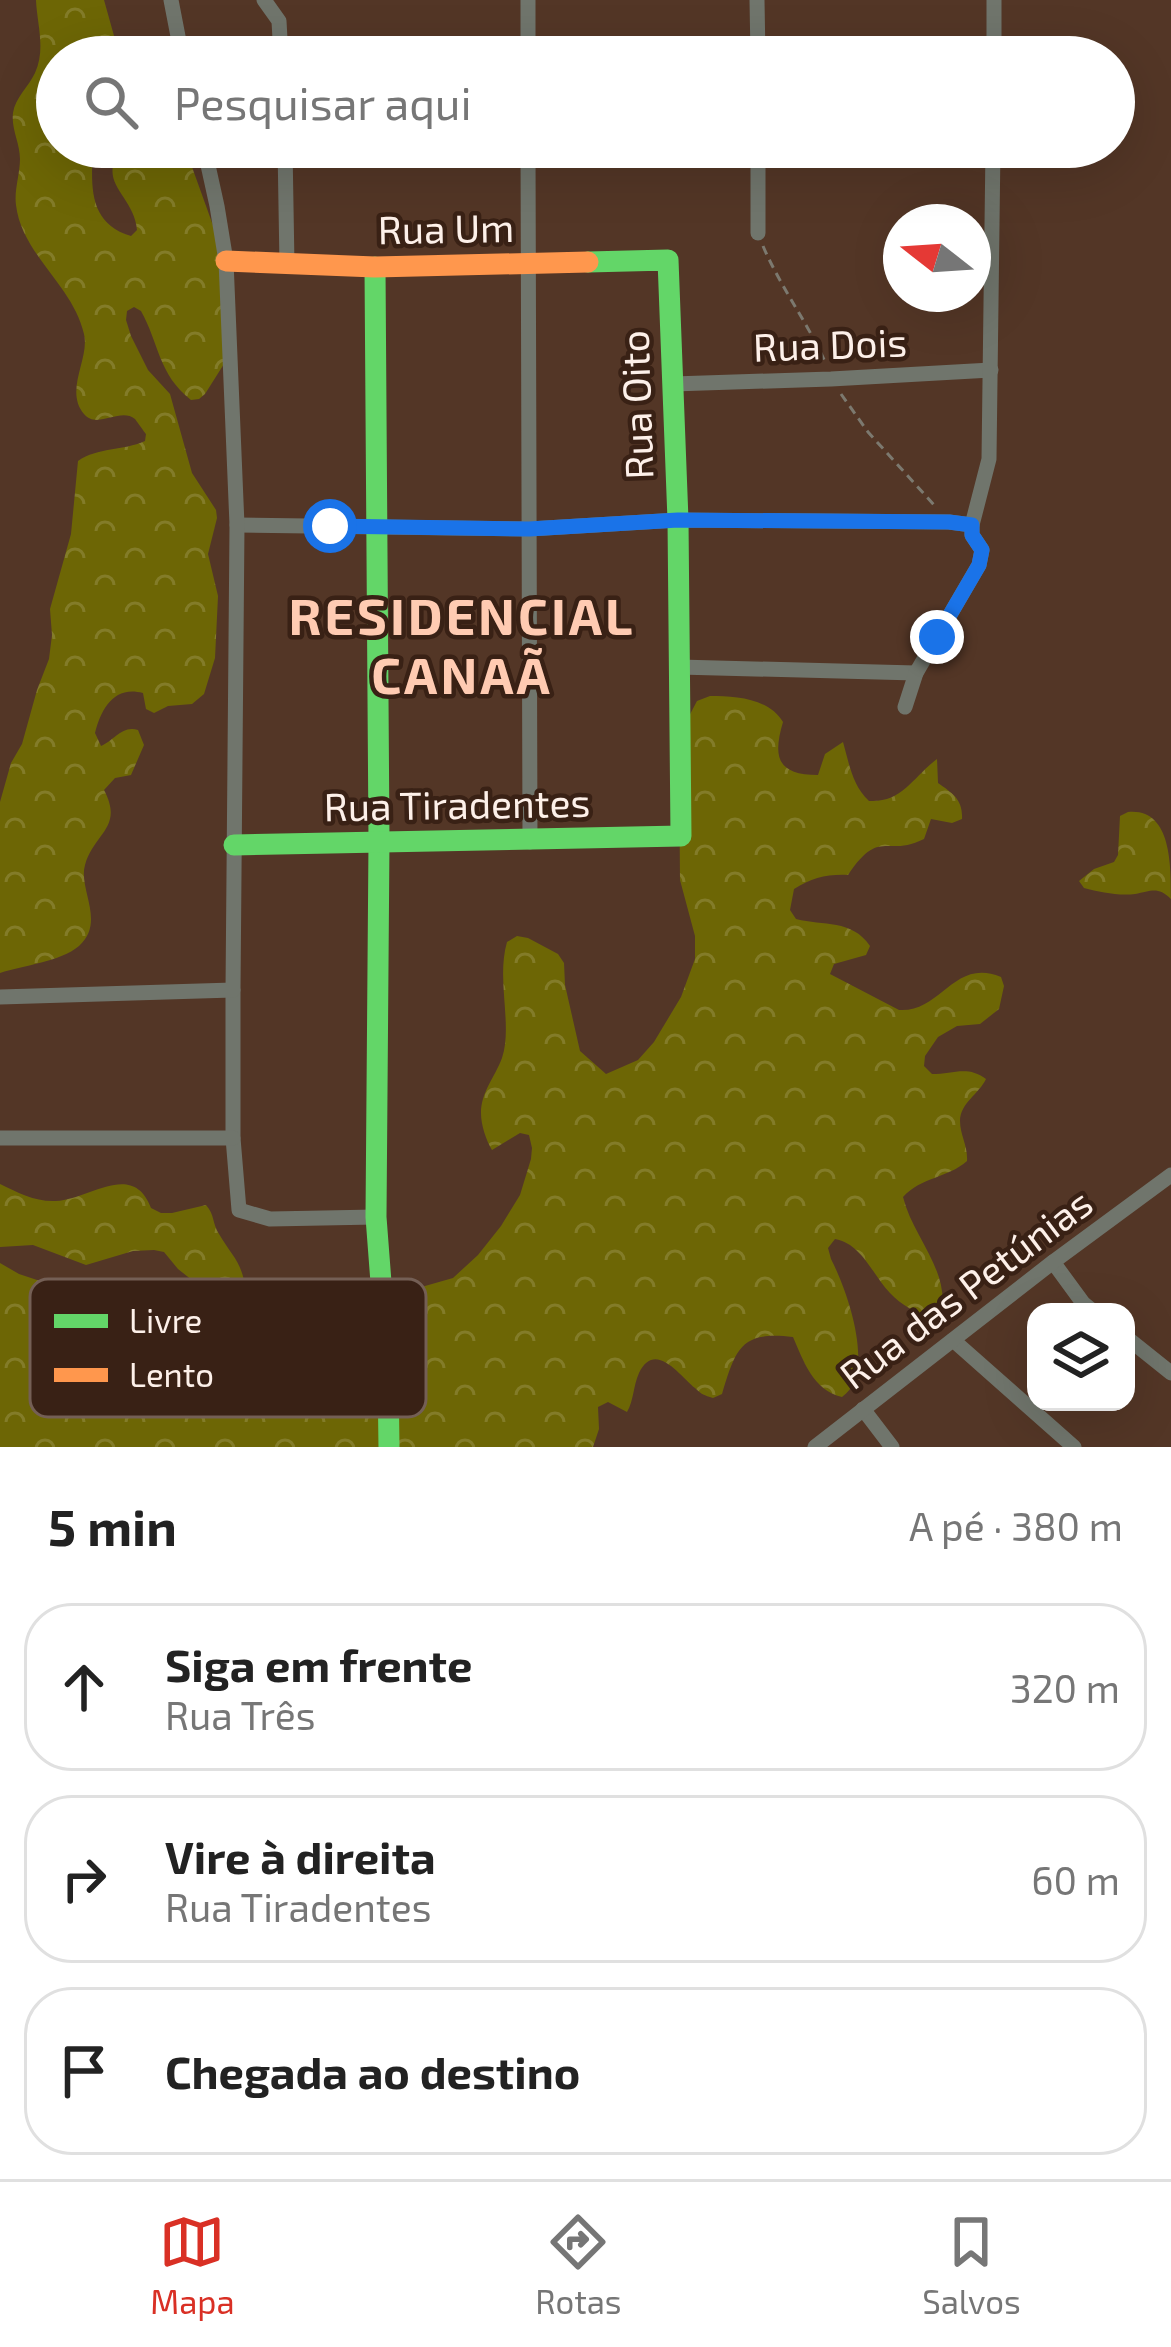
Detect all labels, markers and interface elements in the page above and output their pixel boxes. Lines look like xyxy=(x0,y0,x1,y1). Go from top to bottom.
search box xyxy=(36,36,1135,168)
icon: search xyxy=(78,69,144,135)
text: Pesquisar aqui xyxy=(174,75,472,129)
street label: Rua Um xyxy=(377,203,515,252)
north arrow xyxy=(883,204,991,312)
street label: Rua Dois xyxy=(752,317,908,370)
street label: Rua Oito xyxy=(609,330,662,480)
route start xyxy=(303,499,357,553)
district label: RESIDENCIAL CANAÃ xyxy=(289,584,635,704)
route end xyxy=(910,610,964,664)
street label: Rua Tiradentes xyxy=(323,778,591,829)
street label: Rua das Petúnias xyxy=(830,1178,1100,1398)
legend xyxy=(30,1279,426,1417)
text: Livre xyxy=(129,1300,202,1340)
map controls xyxy=(1027,1303,1135,1411)
button: layers xyxy=(1027,1303,1135,1411)
text: Lento xyxy=(129,1354,214,1394)
text: 5 min xyxy=(48,1495,177,1556)
text: A pé · 380 m xyxy=(909,1502,1123,1549)
text: Siga em frente xyxy=(165,1637,472,1691)
icon: ahead xyxy=(51,1654,117,1720)
text: 320 m xyxy=(1010,1664,1120,1711)
text: Rua Três xyxy=(165,1691,315,1738)
text: Vire à direita xyxy=(165,1829,436,1883)
icon: right xyxy=(51,1846,117,1912)
text: 60 m xyxy=(1031,1856,1120,1903)
text: Rua Tiradentes xyxy=(165,1883,432,1930)
icon: arrive xyxy=(51,2038,117,2104)
text: Chegada ao destino xyxy=(165,2044,580,2098)
tab: Mapa xyxy=(150,2209,235,2321)
tab: Rotas xyxy=(535,2209,622,2321)
tab: Salvos xyxy=(922,2209,1021,2321)

